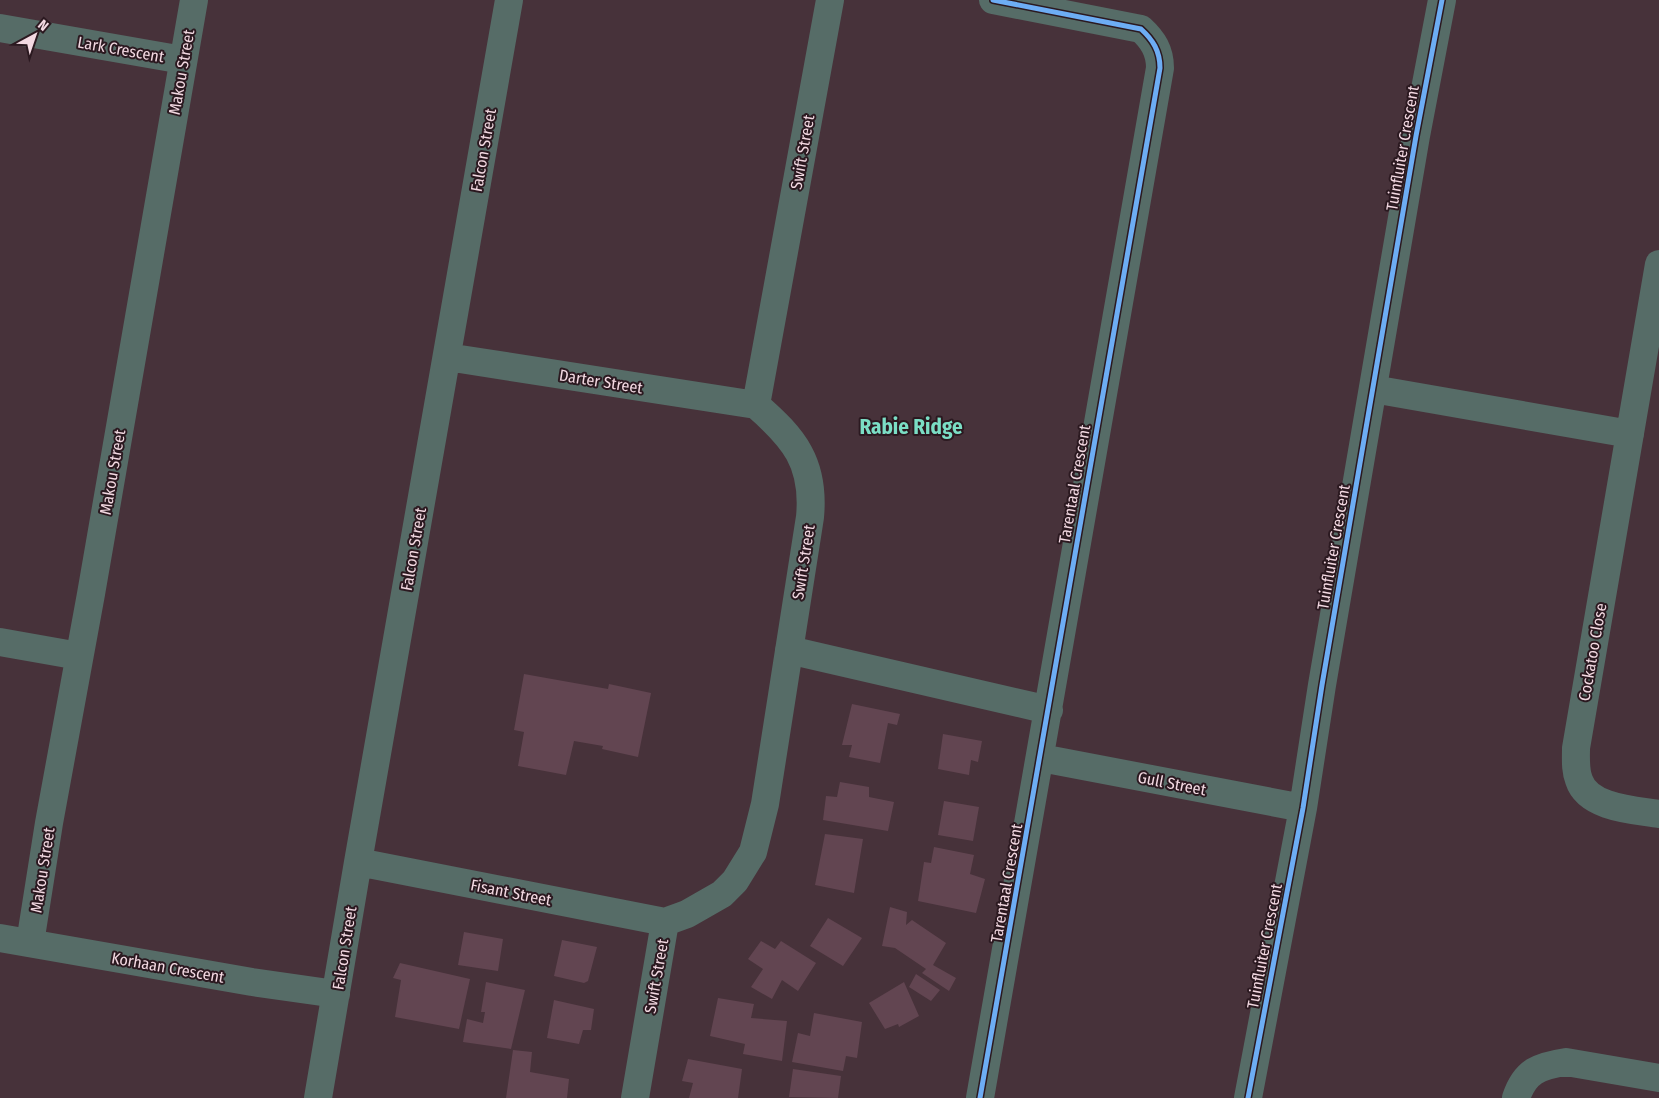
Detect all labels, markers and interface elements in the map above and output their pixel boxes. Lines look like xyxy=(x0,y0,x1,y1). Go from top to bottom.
north arrow xyxy=(10,10,60,60)
text: N xyxy=(34,16,52,35)
street label: Makou Street xyxy=(165,27,198,116)
street label: Lark Crescent xyxy=(76,33,166,67)
street label: Tuinfluiter Crescent xyxy=(1382,83,1423,212)
street label: Falcon Street xyxy=(467,106,500,193)
street label: Swift Street xyxy=(787,112,819,191)
street label: Darter Street xyxy=(558,366,645,398)
district label: Rabie Ridge xyxy=(859,414,963,440)
street label: Tarentaal Crescent xyxy=(1055,422,1094,545)
street label: Makou Street xyxy=(96,427,129,516)
street label: Tuinfluiter Crescent xyxy=(1313,482,1354,611)
street label: Falcon Street xyxy=(397,505,430,592)
street label: Swift Street xyxy=(788,522,819,601)
street label: Cockatoo Close xyxy=(1575,602,1610,702)
street label: Gull Street xyxy=(1136,768,1208,800)
street label: Tarentaal Crescent xyxy=(987,821,1026,944)
street label: Makou Street xyxy=(26,825,59,914)
street label: Fisant Street xyxy=(469,875,554,910)
street label: Tuinfluiter Crescent xyxy=(1243,881,1286,1010)
street label: Falcon Street xyxy=(329,904,361,991)
street label: Swift Street xyxy=(641,936,673,1015)
street label: Korhaan Crescent xyxy=(110,948,227,987)

